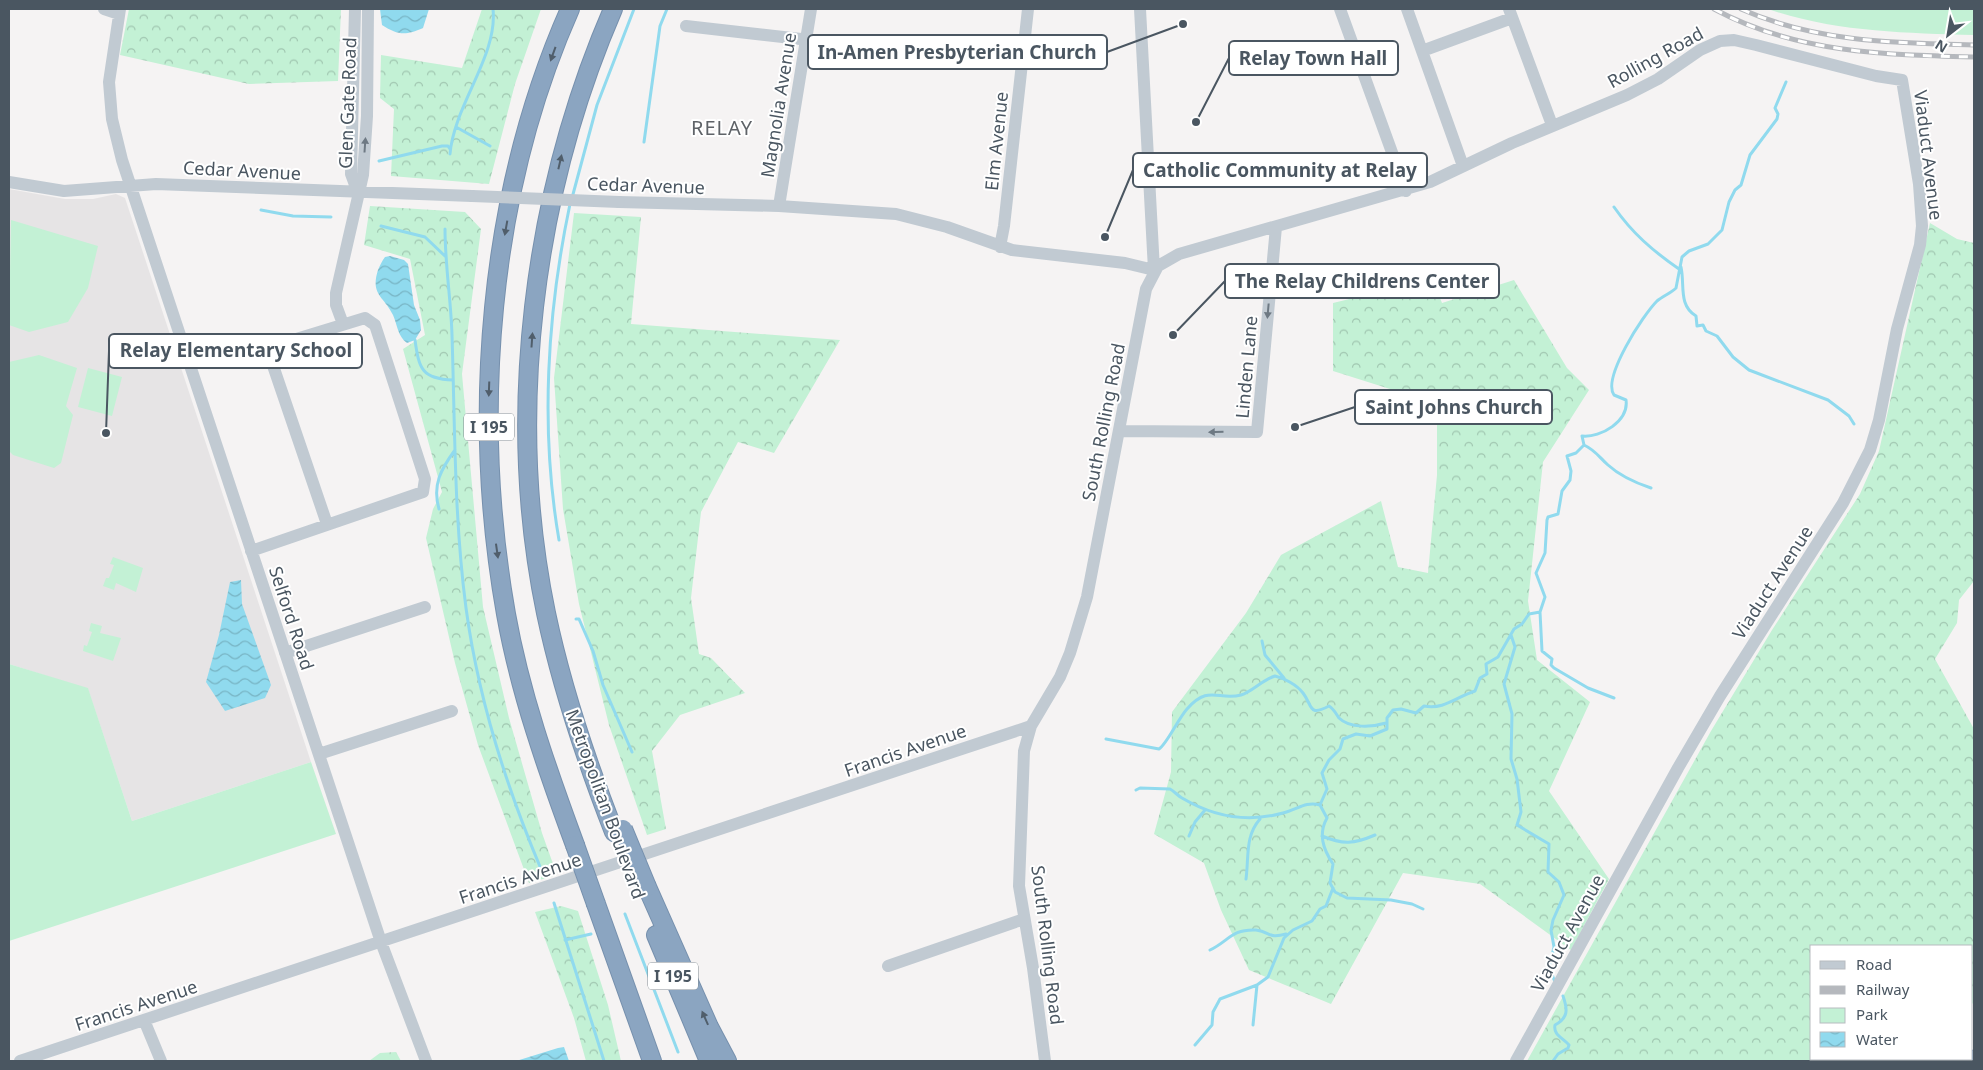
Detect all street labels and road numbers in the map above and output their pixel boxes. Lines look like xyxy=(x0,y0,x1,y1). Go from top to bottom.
street label: Rolling Road xyxy=(1603,21,1707,93)
street label: Magnolia Avenue xyxy=(755,31,801,179)
street label: Glen Gate Road xyxy=(333,37,361,169)
street label: Viaduct Avenue xyxy=(1909,89,1949,221)
street label: Elm Avenue xyxy=(979,90,1013,192)
street label: Cedar Avenue xyxy=(182,155,302,185)
street label: Cedar Avenue xyxy=(587,171,705,199)
street label: Linden Lane xyxy=(1230,315,1262,419)
street label: South Rolling Road xyxy=(1076,341,1130,503)
road number: I 195 xyxy=(464,414,514,441)
street label: Viaduct Avenue xyxy=(1726,521,1818,643)
street label: Selford Road xyxy=(264,563,320,673)
street label: Metropolitan Boulevard xyxy=(561,706,651,902)
street label: Francis Avenue xyxy=(841,718,969,782)
street label: Francis Avenue xyxy=(456,847,584,909)
street label: South Rolling Road xyxy=(1026,864,1070,1026)
street label: Viaduct Avenue xyxy=(1525,870,1609,996)
road number: I 195 xyxy=(648,962,698,989)
street label: Francis Avenue xyxy=(72,974,200,1036)

